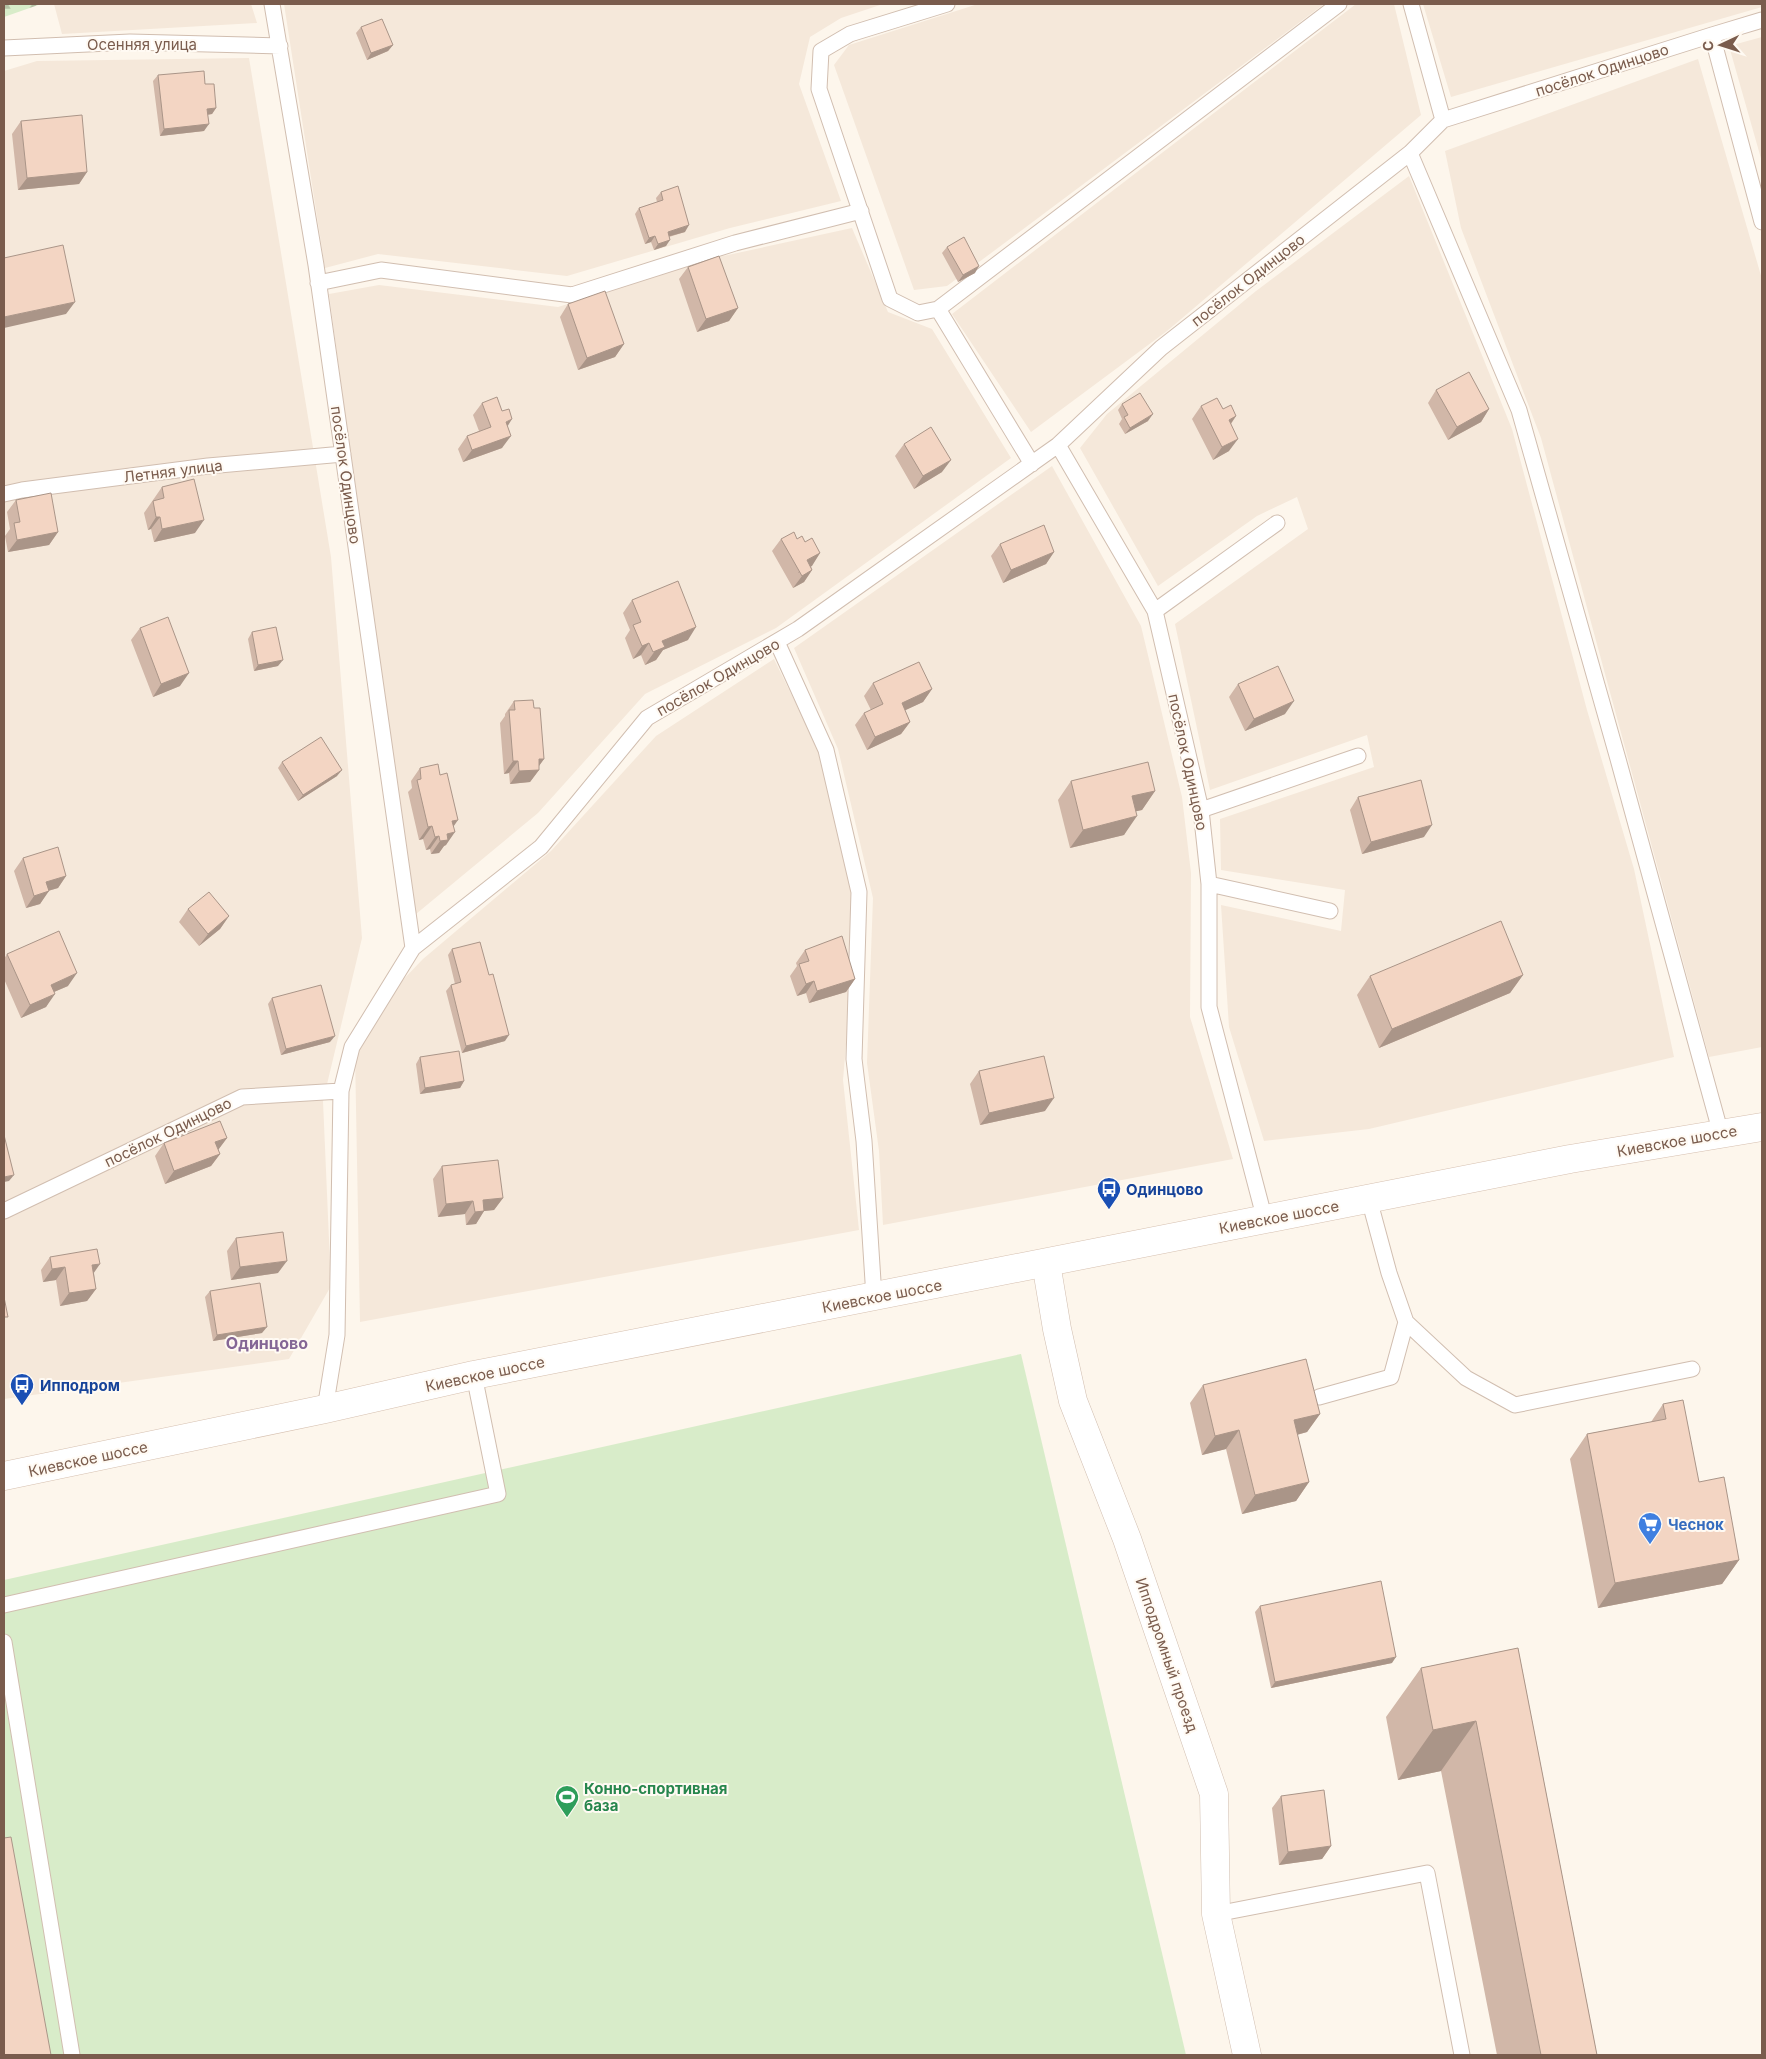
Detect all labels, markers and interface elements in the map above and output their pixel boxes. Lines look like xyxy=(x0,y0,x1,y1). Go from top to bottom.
north arrow xyxy=(1696,20,1746,70)
street label: Осенняя улица xyxy=(87,35,197,54)
street label: посёлок Одинцово xyxy=(1533,39,1671,101)
text: С xyxy=(1699,40,1716,52)
street label: посёлок Одинцово xyxy=(1187,230,1309,330)
street label: посёлок Одинцово xyxy=(327,405,365,545)
street label: Летняя улица xyxy=(122,456,224,486)
street label: посёлок Одинцово xyxy=(653,634,783,720)
street label: посёлок Одинцово xyxy=(1164,692,1212,832)
street label: посёлок Одинцово xyxy=(101,1093,235,1171)
street label: Киевское шоссе xyxy=(1615,1121,1739,1161)
bus stop icon: Одинцово xyxy=(1096,1176,1122,1210)
place label: Одинцово xyxy=(1126,1180,1203,1199)
street label: Киевское шоссе xyxy=(1217,1196,1341,1238)
street label: Киевское шоссе xyxy=(820,1275,944,1317)
district label: Одинцово xyxy=(226,1333,308,1353)
street label: Киевское шоссе xyxy=(424,1352,546,1396)
bus stop icon: Ипподром xyxy=(9,1372,35,1406)
place label: Ипподром xyxy=(40,1376,120,1395)
street label: Киевское шоссе xyxy=(27,1437,149,1481)
supermarket icon: Чеснок xyxy=(1637,1511,1663,1545)
place label: Чеснок xyxy=(1668,1515,1724,1534)
street label: Ипподромный проезд xyxy=(1132,1575,1202,1735)
place label: Конно-спортивная база xyxy=(584,1779,727,1815)
sports icon: Конно-спортивная база xyxy=(554,1784,580,1818)

